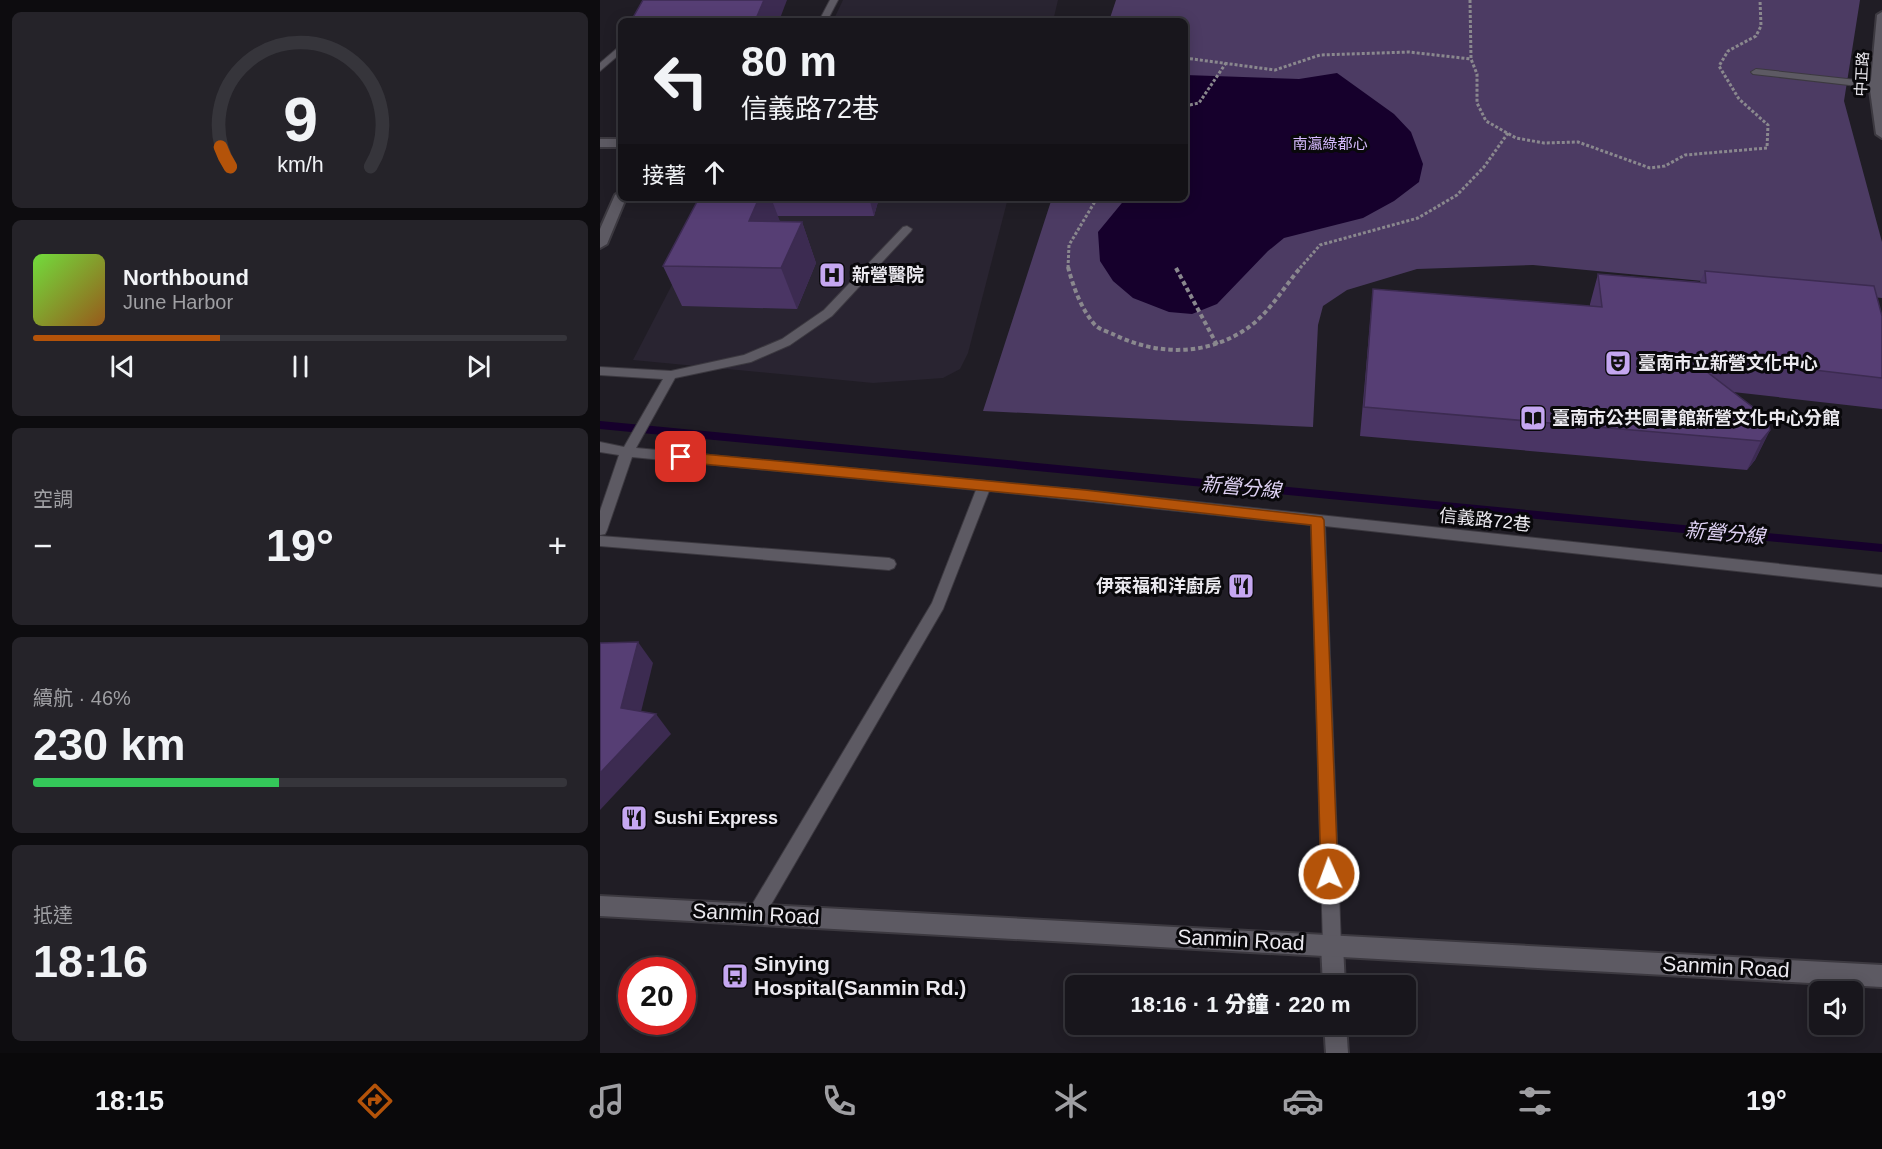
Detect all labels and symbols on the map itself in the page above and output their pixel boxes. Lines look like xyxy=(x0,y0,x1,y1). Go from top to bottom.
street label: 中正路 xyxy=(1852,51,1871,97)
park label: 南瀛綠都心 xyxy=(1292,135,1368,152)
hospital icon: 新營醫院 xyxy=(817,260,847,290)
place label: 新營醫院 xyxy=(852,265,924,285)
theatre icon: 臺南市立新營文化中心 xyxy=(1603,348,1633,378)
place label: 臺南市立新營文化中心 xyxy=(1638,353,1818,373)
library icon: 臺南市公共圖書館新營文化中心分館 xyxy=(1518,403,1548,433)
place label: 臺南市公共圖書館新營文化中心分館 xyxy=(1552,408,1840,428)
pin xyxy=(655,431,706,482)
water label: 新營分線 xyxy=(1200,473,1284,502)
street label: 信義路72巷 xyxy=(1438,505,1532,535)
water label: 新營分線 xyxy=(1684,519,1768,548)
restaurant icon: 伊萊福和洋廚房 xyxy=(1226,571,1256,601)
place label: 伊萊福和洋廚房 xyxy=(1096,576,1222,596)
restaurant icon: Sushi Express xyxy=(619,803,649,833)
place label: Sushi Express xyxy=(654,808,778,828)
position arrow xyxy=(1297,842,1361,906)
street label: Sanmin Road xyxy=(692,899,820,928)
street label: Sanmin Road xyxy=(1177,925,1305,954)
place label: Sinying Hospital(Sanmin Rd.) xyxy=(754,952,966,999)
street label: Sanmin Road xyxy=(1662,952,1790,981)
speed limit sign: 20 xyxy=(618,957,696,1035)
bus stop icon: Sinying Hospital(Sanmin Rd.) xyxy=(720,961,750,991)

